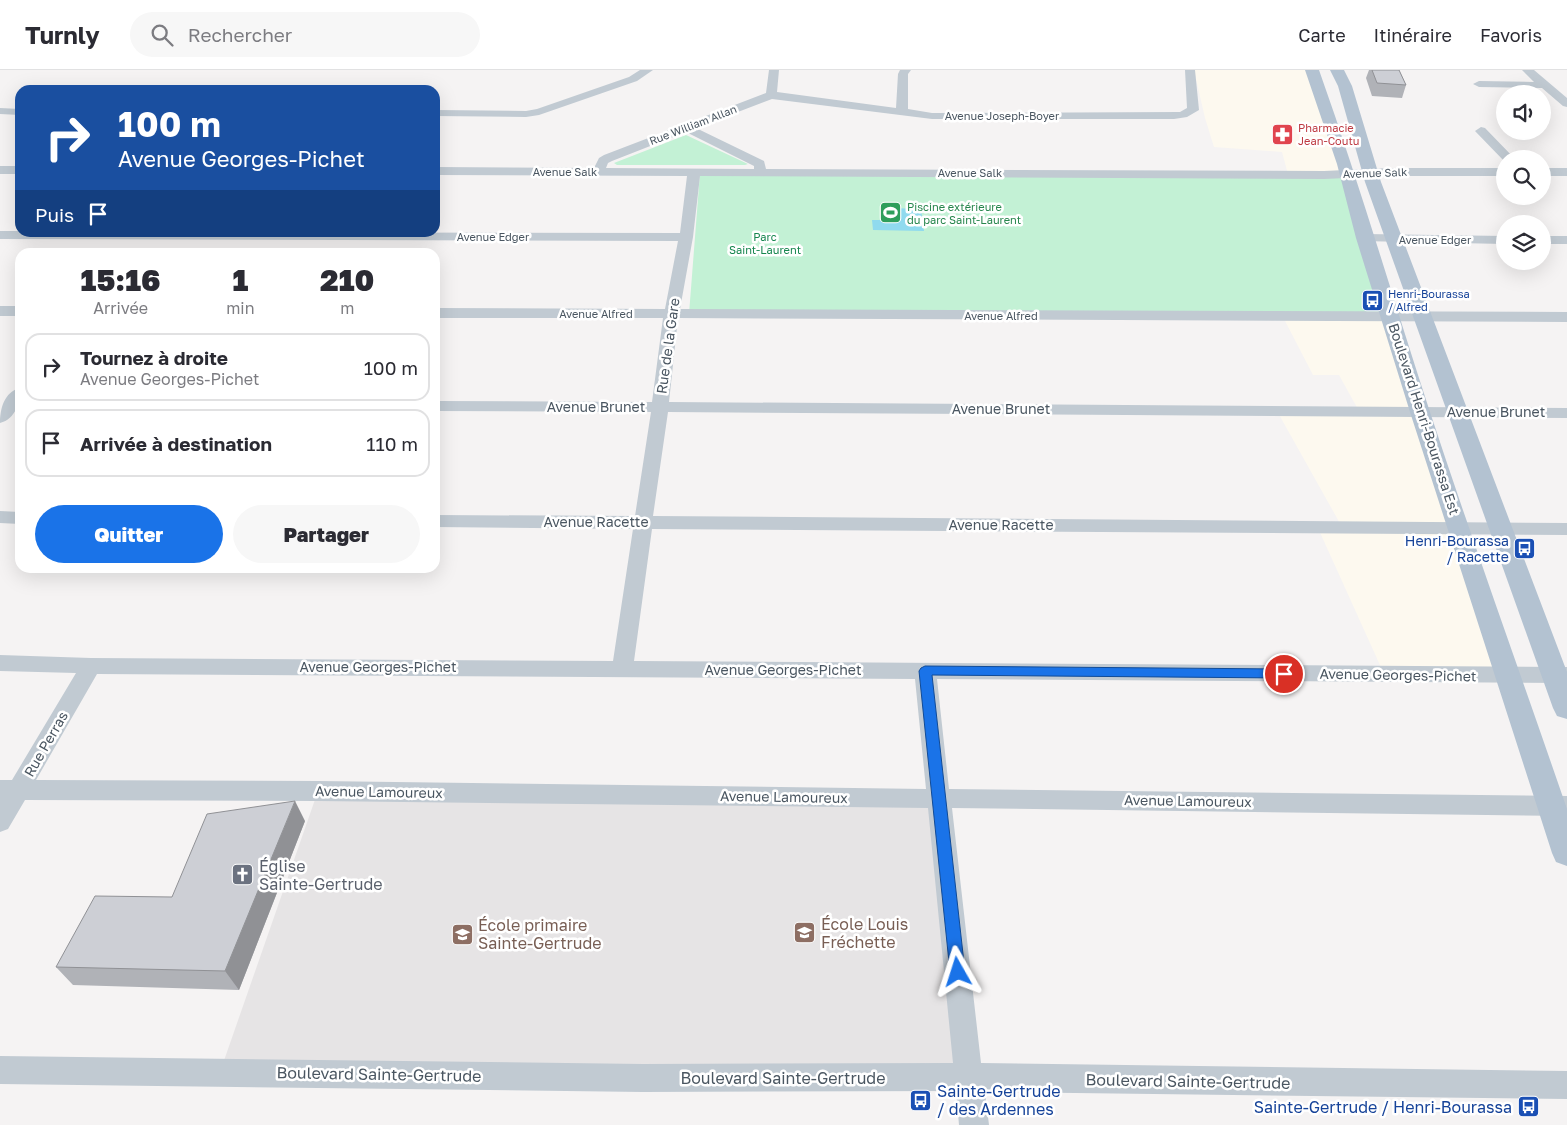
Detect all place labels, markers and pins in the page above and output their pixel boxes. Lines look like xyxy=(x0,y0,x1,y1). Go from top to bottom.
place label: Pharmacie Jean-Coutu xyxy=(1298,121,1359,147)
pharmacy icon: Pharmacie Jean-Coutu xyxy=(1270,122,1294,146)
place label: Piscine extérieure du parc Saint-Laurent xyxy=(907,200,1021,226)
sports icon: Piscine extérieure du parc Saint-Laurent xyxy=(879,201,903,225)
place label: Henri-Bourassa / Alfred xyxy=(1388,287,1470,313)
bus stop icon: Henri-Bourassa / Alfred xyxy=(1360,288,1384,312)
place label: Henri-Bourassa / Racette xyxy=(1405,532,1509,565)
bus stop icon: Henri-Bourassa / Racette xyxy=(1513,537,1537,561)
pin xyxy=(1263,653,1305,695)
place label: Église Sainte-Gertrude xyxy=(259,856,383,894)
church icon: Église Sainte-Gertrude xyxy=(231,863,255,887)
place label: École Louis Fréchette xyxy=(821,914,908,952)
place label: École primaire Sainte-Gertrude xyxy=(478,915,602,953)
school or university icon: École Louis Fréchette xyxy=(793,921,817,945)
school or university icon: École primaire Sainte-Gertrude xyxy=(450,922,474,946)
place label: Sainte-Gertrude / des Ardennes xyxy=(937,1081,1061,1119)
bus stop icon: Sainte-Gertrude / des Ardennes xyxy=(909,1088,933,1112)
bus stop icon: Sainte-Gertrude / Henri-Bourassa xyxy=(1516,1095,1540,1119)
place label: Sainte-Gertrude / Henri-Bourassa xyxy=(1254,1097,1512,1117)

